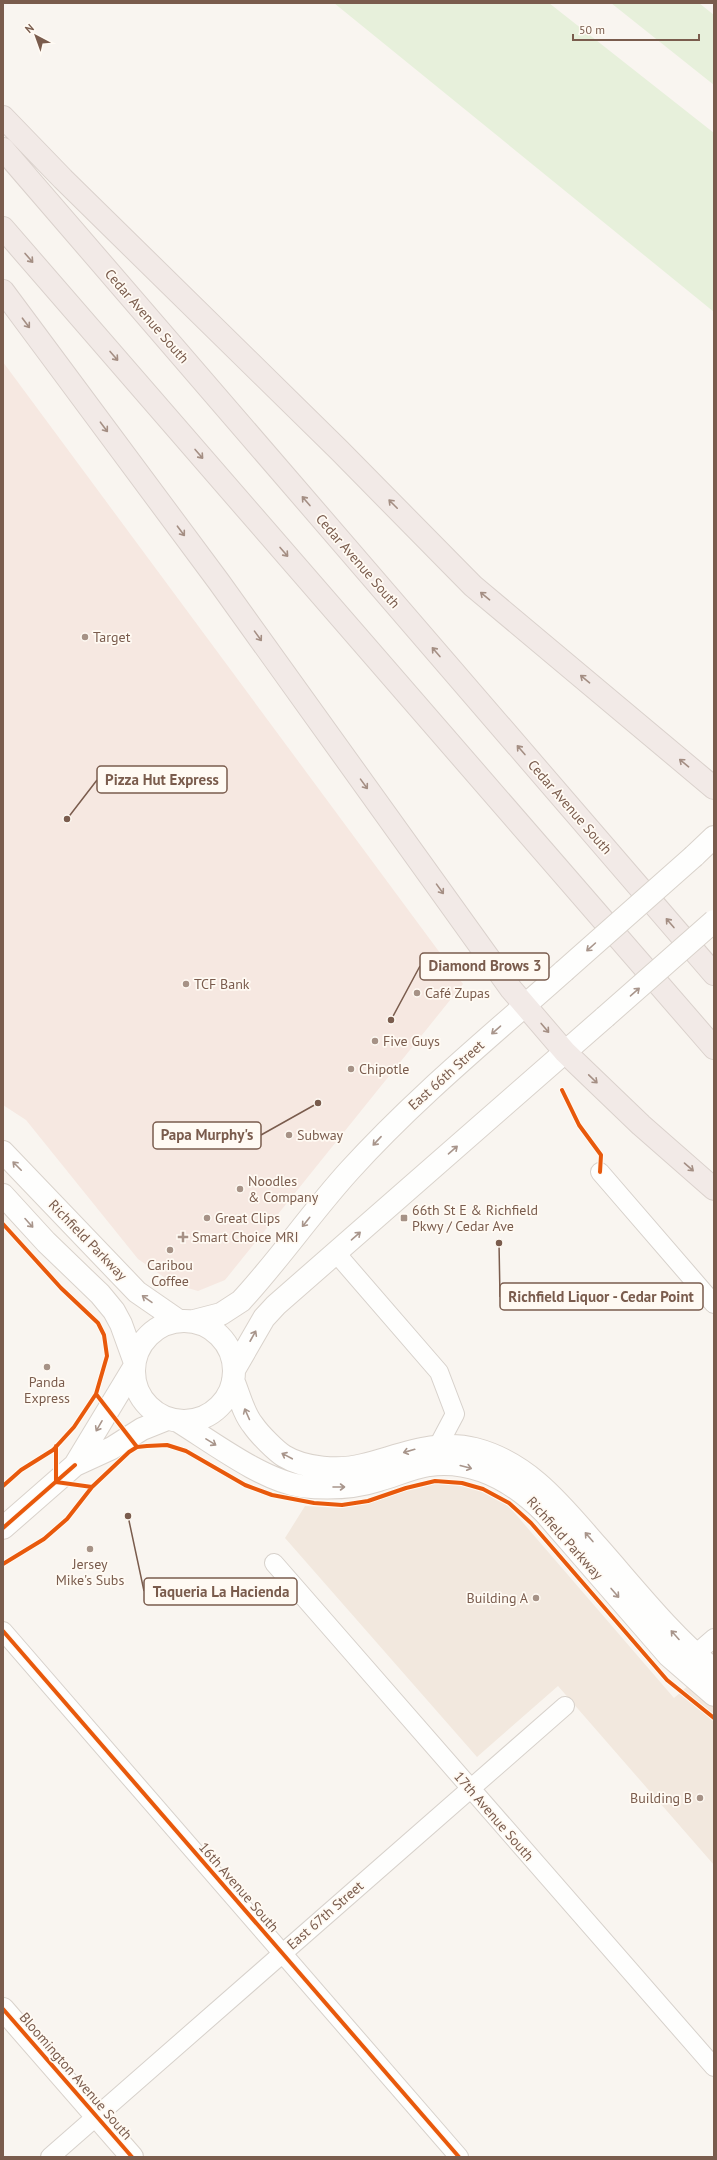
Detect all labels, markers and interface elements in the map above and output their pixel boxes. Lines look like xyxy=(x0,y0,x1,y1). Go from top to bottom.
north arrow xyxy=(16,16,56,56)
scale bar xyxy=(573,16,699,42)
text: N xyxy=(22,21,37,36)
text: 50 m xyxy=(579,22,605,37)
one-way arrow xyxy=(24,252,33,263)
street label: Cedar Avenue South xyxy=(101,265,193,367)
one-way arrow xyxy=(22,317,30,328)
one-way arrow xyxy=(109,351,118,361)
one-way arrow xyxy=(100,421,108,432)
one-way arrow xyxy=(194,449,203,459)
one-way arrow xyxy=(301,495,310,506)
one-way arrow xyxy=(388,499,398,509)
street label: Cedar Avenue South xyxy=(312,510,404,612)
one-way arrow xyxy=(177,526,185,537)
one-way arrow xyxy=(279,547,288,557)
one-way arrow xyxy=(480,591,490,600)
place label: Target xyxy=(93,628,131,646)
one-way arrow xyxy=(254,631,262,642)
marker: Target xyxy=(80,632,90,642)
one-way arrow xyxy=(432,647,441,657)
one-way arrow xyxy=(580,674,590,683)
one-way arrow xyxy=(517,745,526,756)
street label: Cedar Avenue South xyxy=(524,756,616,858)
one-way arrow xyxy=(679,758,690,767)
callout: Pizza Hut Express xyxy=(97,766,227,793)
text: Pizza Hut Express xyxy=(105,770,219,789)
one-way arrow xyxy=(360,778,368,789)
one-way arrow xyxy=(436,884,444,895)
one-way arrow xyxy=(666,918,675,928)
one-way arrow xyxy=(586,942,596,951)
callout: Diamond Brows 3 xyxy=(420,953,549,980)
text: Diamond Brows 3 xyxy=(429,956,541,975)
place label: TCF Bank xyxy=(194,975,250,993)
marker: TCF Bank xyxy=(181,979,191,989)
place label: Café Zupas xyxy=(425,984,490,1002)
one-way arrow xyxy=(629,987,640,996)
marker: Café Zupas xyxy=(412,988,422,998)
one-way arrow xyxy=(541,1023,550,1034)
one-way arrow xyxy=(491,1026,502,1035)
place label: Five Guys xyxy=(383,1032,440,1050)
marker: Five Guys xyxy=(370,1036,380,1046)
street label: East 66th Street xyxy=(404,1036,488,1114)
place label: Chipotle xyxy=(359,1060,409,1078)
marker: Chipotle xyxy=(346,1064,356,1074)
one-way arrow xyxy=(588,1074,598,1084)
callout: Papa Murphy's xyxy=(153,1122,261,1149)
text: Papa Murphy's xyxy=(161,1125,253,1144)
place label: Subway xyxy=(297,1126,344,1144)
marker: Subway xyxy=(284,1130,294,1140)
one-way arrow xyxy=(372,1136,382,1146)
one-way arrow xyxy=(448,1146,458,1155)
one-way arrow xyxy=(12,1161,22,1171)
one-way arrow xyxy=(683,1162,694,1171)
place label: Noodles & Company xyxy=(248,1172,319,1206)
marker: Noodles & Company xyxy=(235,1184,245,1194)
street label: Richfield Parkway xyxy=(45,1196,131,1285)
place label: 66th St E & Richfield Pkwy / Cedar Ave xyxy=(412,1201,538,1235)
place label: Great Clips xyxy=(215,1209,280,1227)
marker: Great Clips xyxy=(202,1213,212,1223)
marker: 66th St E & Richfield Pkwy / Cedar Ave xyxy=(399,1213,409,1223)
one-way arrow xyxy=(302,1217,310,1228)
one-way arrow xyxy=(25,1218,34,1229)
place label: Smart Choice MRI xyxy=(192,1228,299,1246)
marker: Smart Choice MRI xyxy=(177,1231,189,1243)
one-way arrow xyxy=(350,1231,361,1240)
marker: Caribou Coffee xyxy=(165,1245,175,1255)
place label: Caribou Coffee xyxy=(147,1256,193,1290)
callout: Richfield Liquor - Cedar Point xyxy=(500,1283,703,1310)
text: Richfield Liquor - Cedar Point xyxy=(508,1287,695,1306)
one-way arrow xyxy=(141,1294,152,1303)
one-way arrow xyxy=(250,1330,258,1342)
marker: Panda Express xyxy=(42,1362,52,1372)
place label: Panda Express xyxy=(24,1373,70,1407)
one-way arrow xyxy=(243,1408,250,1420)
one-way arrow xyxy=(94,1420,102,1432)
one-way arrow xyxy=(205,1438,216,1446)
one-way arrow xyxy=(403,1448,416,1456)
one-way arrow xyxy=(281,1452,293,1459)
one-way arrow xyxy=(459,1463,472,1471)
one-way arrow xyxy=(332,1483,345,1491)
street label: Richfield Parkway xyxy=(523,1493,607,1584)
one-way arrow xyxy=(585,1532,594,1542)
marker: Jersey Mike's Subs xyxy=(85,1544,95,1554)
place label: Jersey Mike's Subs xyxy=(56,1555,124,1589)
callout: Taqueria La Hacienda xyxy=(144,1578,297,1605)
text: Taqueria La Hacienda xyxy=(153,1582,289,1601)
one-way arrow xyxy=(610,1588,619,1599)
place label: Building A xyxy=(466,1589,529,1607)
marker: Building A xyxy=(531,1593,541,1603)
one-way arrow xyxy=(670,1630,680,1640)
street label: 17th Avenue South xyxy=(450,1767,538,1865)
place label: Building B xyxy=(630,1789,692,1807)
marker: Building B xyxy=(695,1793,705,1803)
street label: 16th Avenue South xyxy=(195,1838,283,1936)
street label: East 67th Street xyxy=(283,1877,367,1953)
street label: Bloomington Avenue South xyxy=(16,2009,136,2143)

